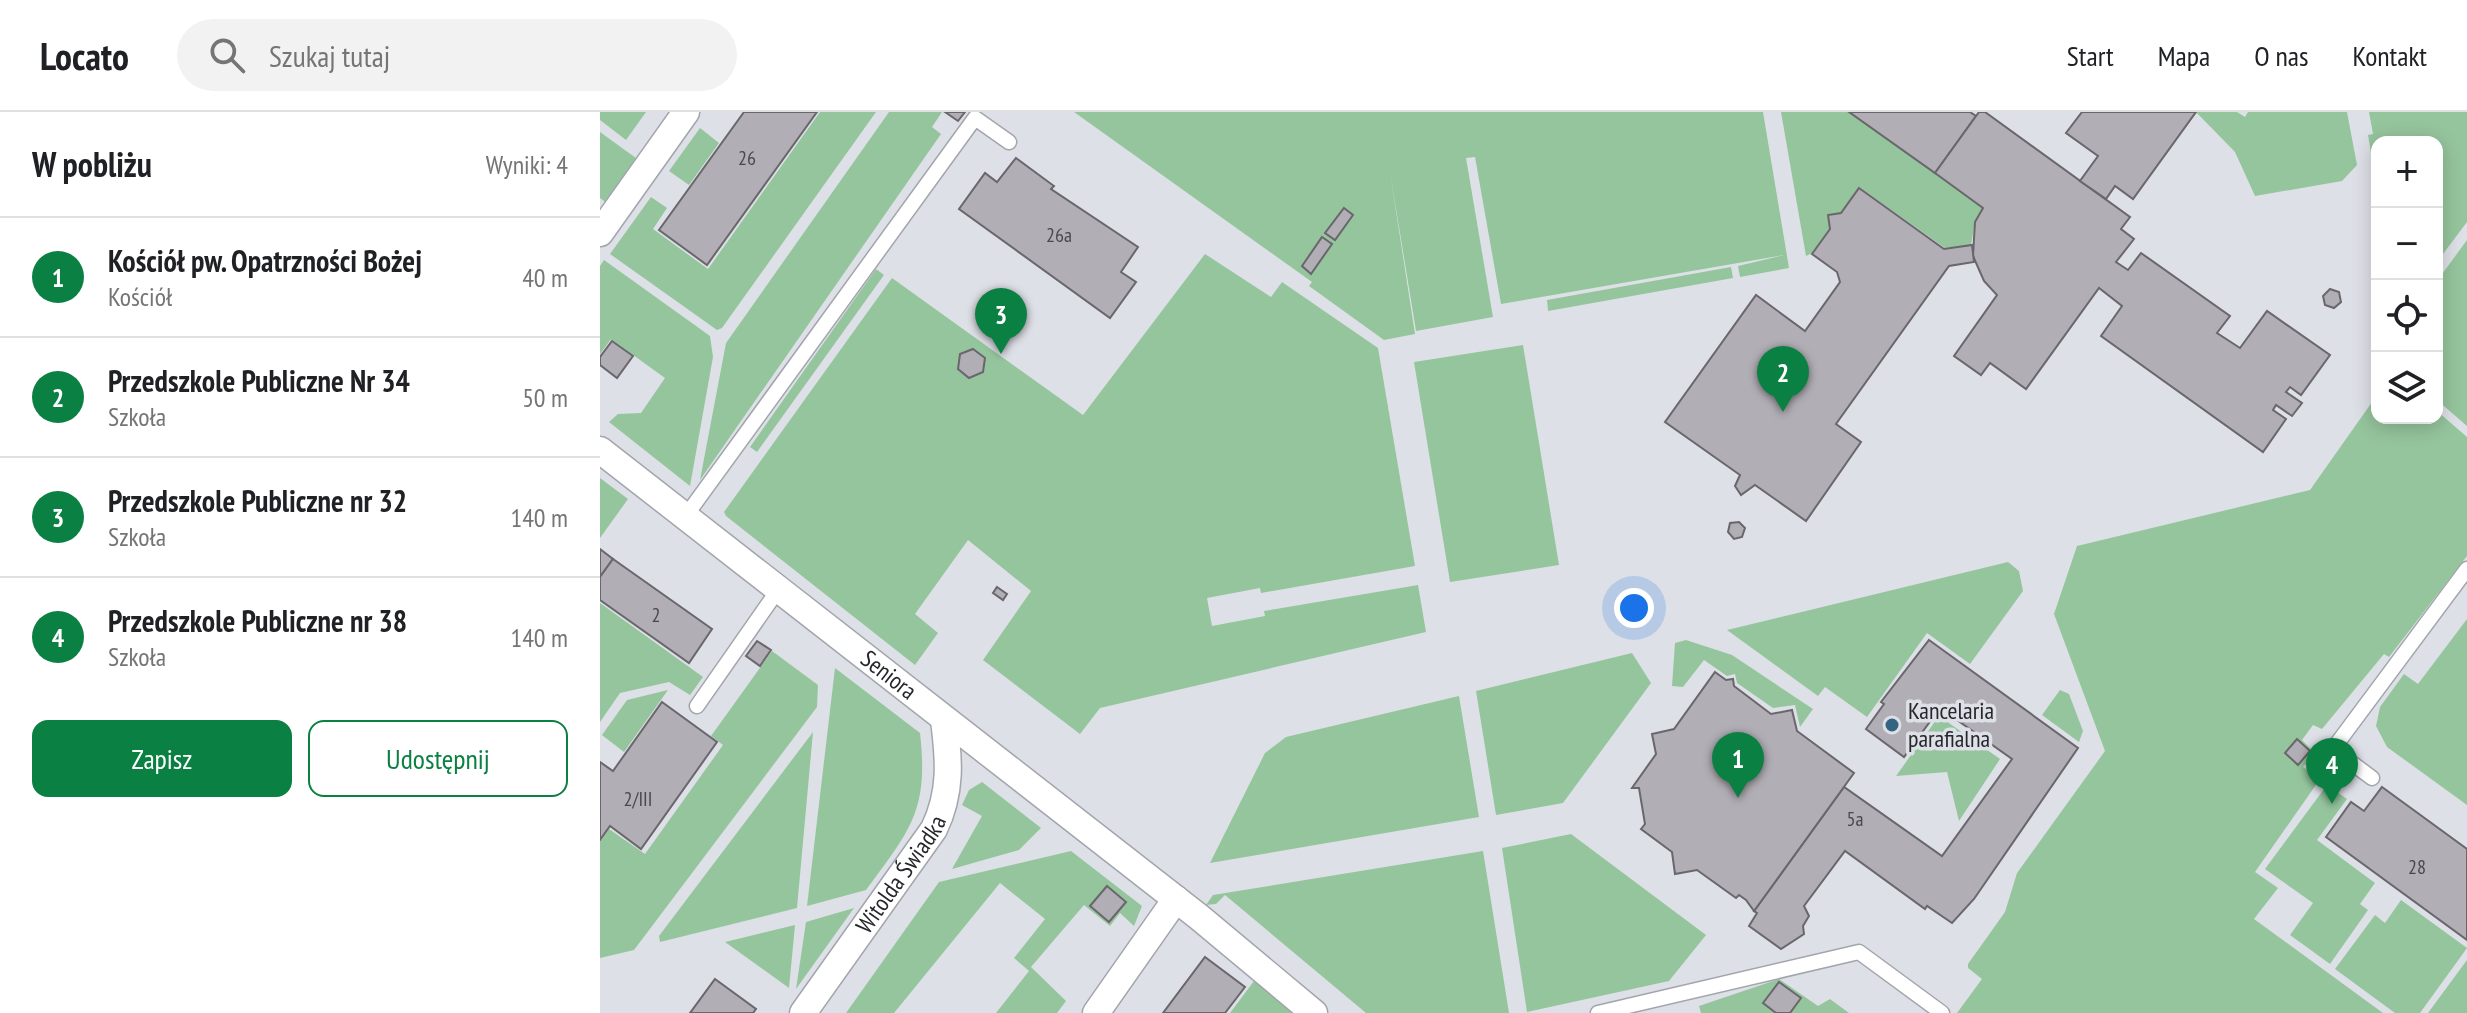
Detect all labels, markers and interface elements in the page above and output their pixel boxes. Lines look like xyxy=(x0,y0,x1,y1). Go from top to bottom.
search box xyxy=(177,19,737,91)
text: Locato xyxy=(40,31,129,80)
icon: search xyxy=(205,33,249,77)
text: Szukaj tutaj xyxy=(269,36,390,75)
text: Start xyxy=(2067,37,2114,74)
text: Mapa xyxy=(2158,37,2210,74)
text: O nas xyxy=(2254,37,2308,74)
text: Kontakt xyxy=(2352,37,2427,74)
map controls xyxy=(2371,136,2443,424)
button: + xyxy=(2371,136,2443,208)
text: W pobliżu xyxy=(32,142,152,186)
house number: 26 xyxy=(738,145,756,171)
text: Wyniki: 4 xyxy=(486,148,568,181)
button: − xyxy=(2371,208,2443,280)
house number: 26a xyxy=(1046,222,1072,248)
text: Kościół pw. Opatrzności Bożej xyxy=(108,241,422,280)
text: 1 xyxy=(52,261,64,294)
text: 40 m xyxy=(522,261,568,294)
text: Kościół xyxy=(108,280,172,313)
button: locate xyxy=(2371,280,2443,352)
pin: 3 xyxy=(975,288,1027,354)
pin: 2 xyxy=(1757,346,1809,412)
button: layers xyxy=(2371,352,2443,424)
text: Przedszkole Publiczne Nr 34 xyxy=(108,361,410,400)
text: 2 xyxy=(52,381,64,414)
text: 50 m xyxy=(522,381,568,414)
text: Szkoła xyxy=(108,400,166,433)
text: Przedszkole Publiczne nr 32 xyxy=(108,481,407,520)
text: 3 xyxy=(52,501,64,534)
text: 140 m xyxy=(510,501,568,534)
text: Szkoła xyxy=(108,520,166,553)
your location xyxy=(1614,588,1654,628)
text: Przedszkole Publiczne nr 38 xyxy=(108,601,407,640)
house number: 2 xyxy=(652,602,661,628)
text: 4 xyxy=(52,621,64,654)
text: 140 m xyxy=(510,621,568,654)
text: Szkoła xyxy=(108,640,166,673)
street label: Seniora xyxy=(855,643,923,706)
place label: Kancelaria parafialna xyxy=(1908,695,1994,754)
marker: Kancelaria parafialna xyxy=(1883,716,1901,734)
button: Zapisz xyxy=(32,720,292,797)
button: Udostępnij xyxy=(308,720,568,797)
pin: 1 xyxy=(1712,732,1764,798)
pin: 4 xyxy=(2306,738,2358,804)
house number: 2/III xyxy=(624,786,652,812)
house number: 5a xyxy=(1847,806,1864,832)
street label: Witolda Świadka xyxy=(849,811,953,939)
house number: 28 xyxy=(2408,854,2426,880)

